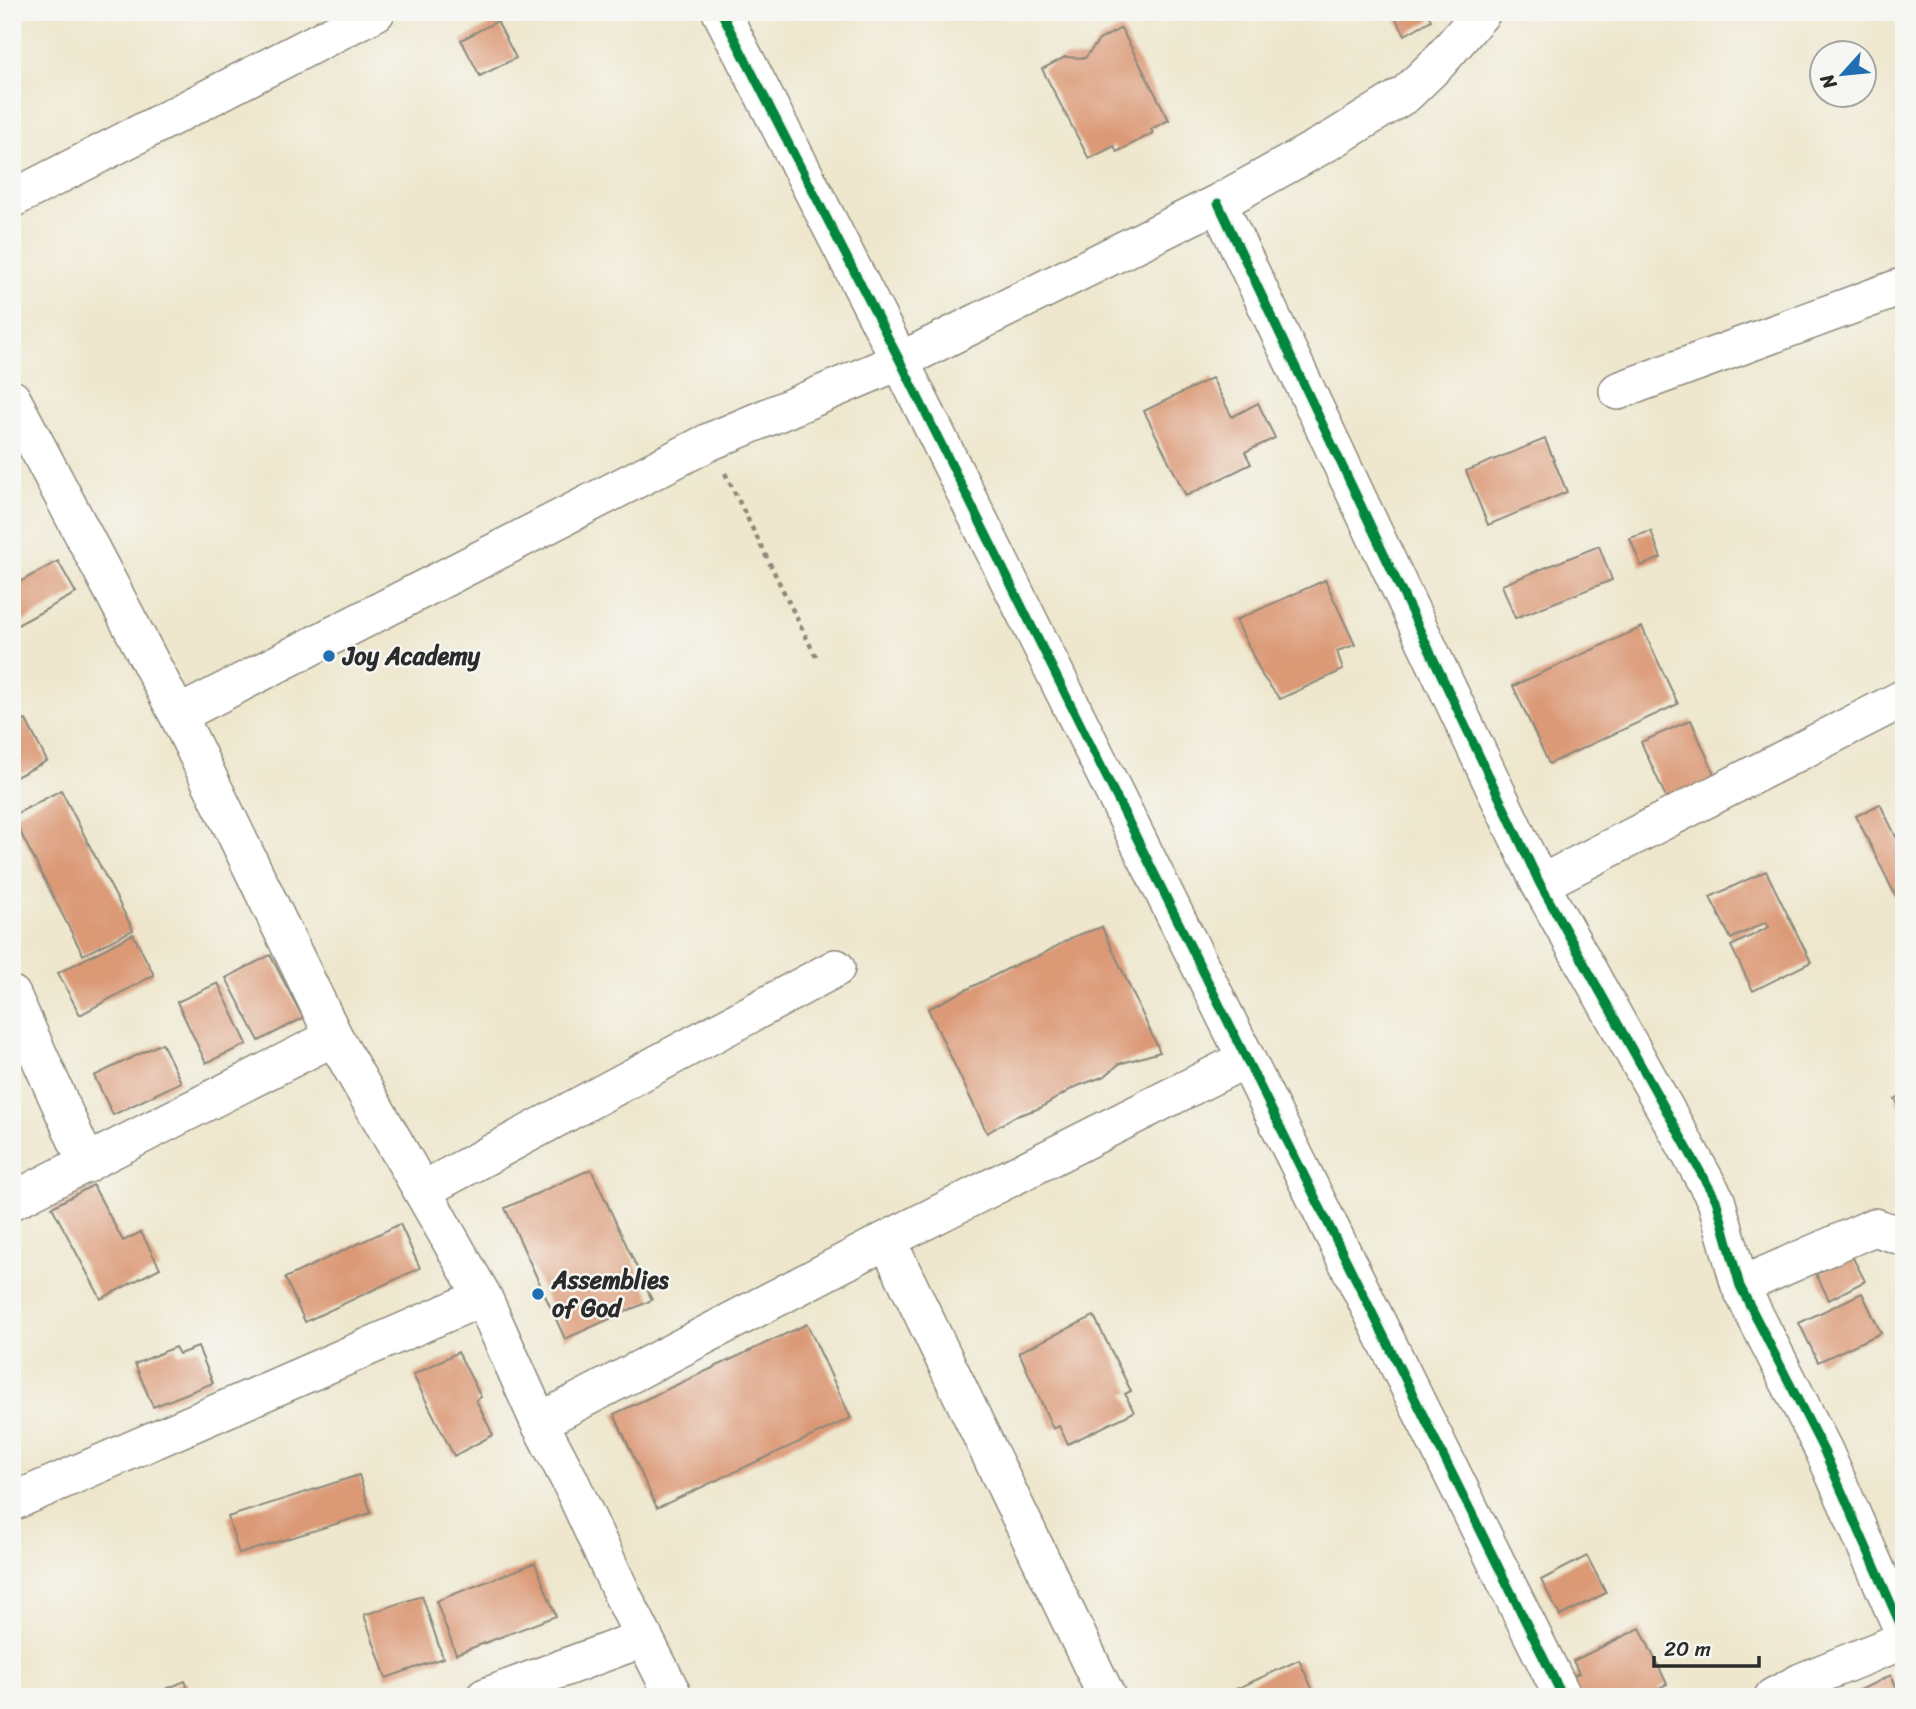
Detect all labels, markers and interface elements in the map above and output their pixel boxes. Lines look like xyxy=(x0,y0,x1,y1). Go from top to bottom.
north arrow xyxy=(1808,38,1878,108)
text: N xyxy=(1810,67,1846,96)
place label: Joy Academy xyxy=(341,635,481,677)
marker: Joy Academy xyxy=(321,648,337,664)
place label: Assemblies of God xyxy=(551,1259,670,1329)
marker: Assemblies of God xyxy=(530,1286,546,1302)
scale bar xyxy=(1654,1625,1758,1669)
text: 20 m xyxy=(1664,1630,1711,1668)

